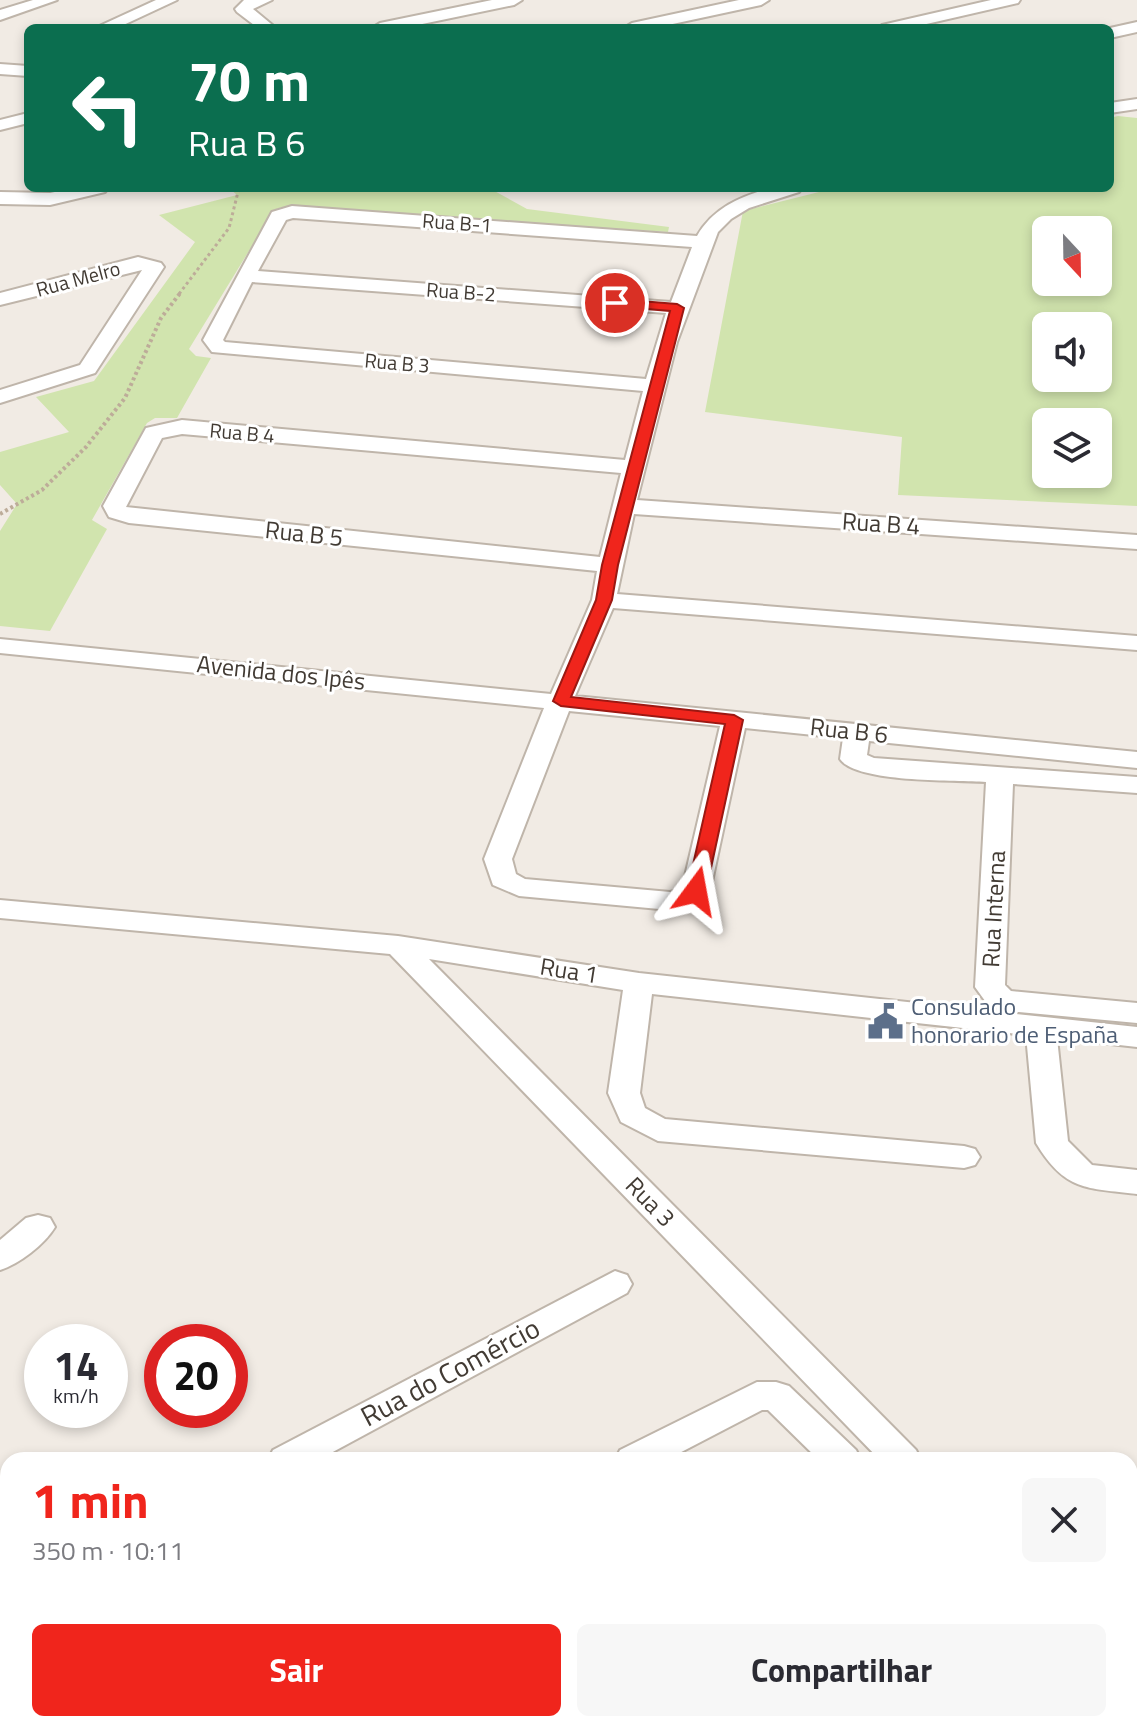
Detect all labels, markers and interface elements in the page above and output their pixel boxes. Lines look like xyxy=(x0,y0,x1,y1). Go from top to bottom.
text: 70 m xyxy=(188,38,310,123)
icon: left xyxy=(56,56,160,160)
text: Rua B 6 xyxy=(188,115,305,170)
street label: Rua B-1 xyxy=(421,205,493,240)
north arrow xyxy=(1032,216,1112,296)
map controls xyxy=(1032,216,1112,488)
street label: Rua Melro xyxy=(32,252,123,305)
pin xyxy=(581,269,649,337)
street label: Rua B-2 xyxy=(425,274,497,309)
icon: arrive xyxy=(593,281,637,325)
button: sound xyxy=(1032,312,1112,392)
street label: Rua B 3 xyxy=(363,344,431,381)
button: layers xyxy=(1032,408,1112,488)
street label: Rua B 4 xyxy=(208,414,276,451)
street label: Rua B 4 xyxy=(841,502,921,544)
street label: Rua B 5 xyxy=(263,511,345,555)
street label: Avenida dos Ipês xyxy=(195,645,367,699)
street label: Rua B 6 xyxy=(808,708,890,752)
position arrow xyxy=(654,849,738,933)
street label: Rua Interna xyxy=(972,849,1014,968)
street label: Rua 1 xyxy=(538,948,601,992)
place label: Consulado honorario de España xyxy=(911,988,1118,1052)
public building icon: Consulado honorario de España xyxy=(866,1002,904,1040)
street label: Rua 3 xyxy=(618,1168,684,1235)
street label: Rua do Comércio xyxy=(352,1306,547,1437)
speed limit sign: 20 xyxy=(144,1324,248,1428)
text: 14 xyxy=(54,1335,98,1396)
text: km/h xyxy=(53,1380,99,1411)
text: 1 min xyxy=(32,1464,149,1537)
button: close xyxy=(1022,1478,1106,1562)
text: 350 m · 10:11 xyxy=(32,1531,184,1570)
button: Sair xyxy=(32,1624,561,1716)
button: Compartilhar xyxy=(577,1624,1106,1716)

